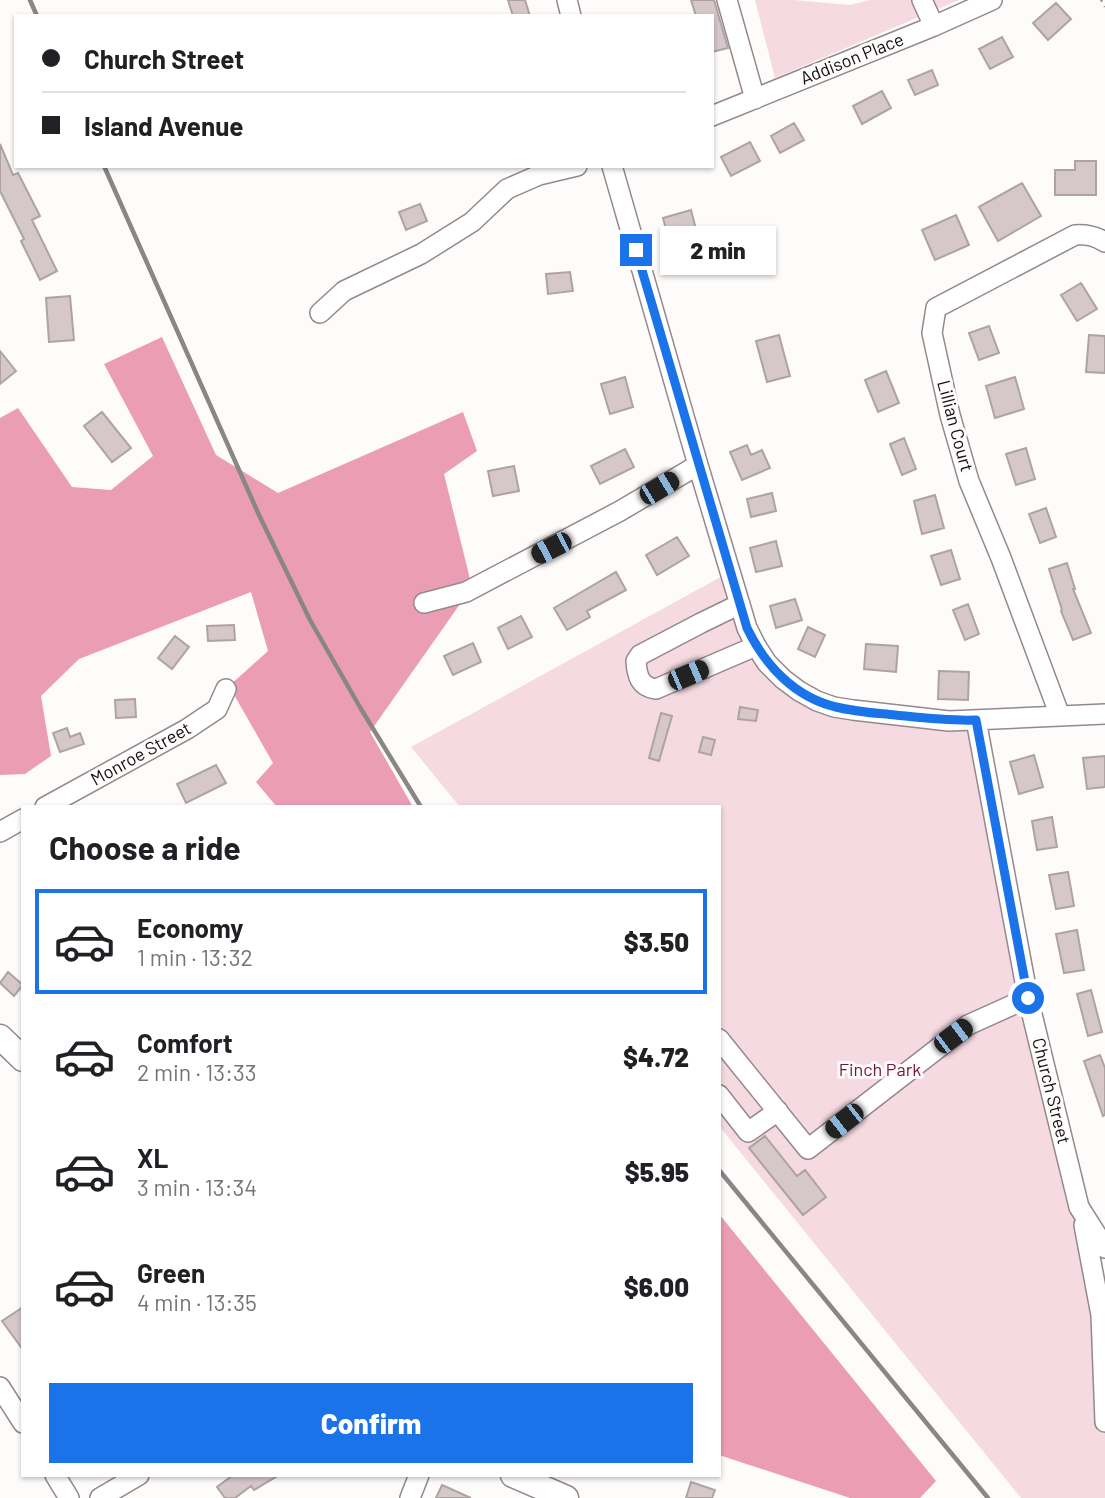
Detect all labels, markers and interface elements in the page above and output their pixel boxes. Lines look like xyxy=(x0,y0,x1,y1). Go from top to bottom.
street label: Addison Place xyxy=(797,27,907,89)
text: Church Street xyxy=(84,43,244,74)
text: Island Avenue xyxy=(84,110,244,141)
callout: 2 min xyxy=(660,226,776,274)
route end xyxy=(620,234,652,266)
text: 2 min xyxy=(690,236,746,264)
street label: Lillian Court xyxy=(933,378,979,474)
car xyxy=(636,468,683,508)
car xyxy=(528,529,575,567)
car xyxy=(665,657,712,693)
street label: Monroe Street xyxy=(87,717,194,790)
text: Choose a ride xyxy=(49,828,241,866)
icon: car xyxy=(53,910,116,973)
text: Economy xyxy=(137,912,243,943)
text: $3.50 xyxy=(624,926,689,957)
text: 1 min · 13:32 xyxy=(137,943,253,971)
route start xyxy=(1012,982,1044,1014)
car xyxy=(930,1015,977,1057)
icon: car xyxy=(53,1025,116,1088)
text: Comfort xyxy=(137,1027,233,1058)
street label: Church Street xyxy=(1028,1035,1076,1146)
text: $4.72 xyxy=(623,1041,689,1072)
text: 2 min · 13:33 xyxy=(137,1058,257,1086)
park label: Finch Park xyxy=(839,1058,921,1080)
car xyxy=(821,1100,868,1142)
icon: car xyxy=(53,1140,116,1203)
text: XL xyxy=(137,1142,168,1173)
text: $5.95 xyxy=(625,1156,689,1187)
text: 3 min · 13:34 xyxy=(137,1173,257,1201)
icon: car xyxy=(53,1255,116,1318)
text: Green xyxy=(137,1257,205,1288)
text: $6.00 xyxy=(624,1271,689,1302)
text: 4 min · 13:35 xyxy=(137,1288,257,1316)
button: Confirm xyxy=(49,1383,693,1463)

